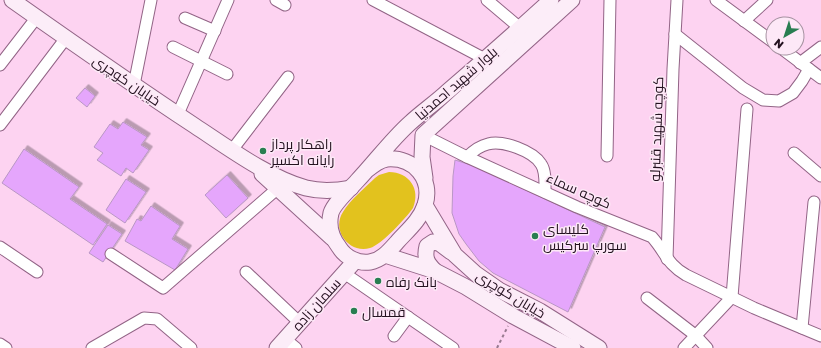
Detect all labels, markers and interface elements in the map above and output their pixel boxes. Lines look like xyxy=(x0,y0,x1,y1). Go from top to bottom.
north arrow xyxy=(765,16,805,56)
text: N xyxy=(771,36,786,52)
street label: بلوار شهید احمدنیا xyxy=(411,43,501,123)
street label: خیابان کوچری xyxy=(89,51,164,111)
street label: کوچه شهید قنبرلو xyxy=(646,76,668,182)
place label: راهکار پرداز رایانه اکسیر xyxy=(270,135,335,168)
marker: راهکار پرداز رایانه اکسیر xyxy=(258,146,268,156)
street label: کوچه سماء xyxy=(543,168,614,214)
place label: کلیسای سورپ سرکیس xyxy=(543,220,627,255)
marker: کلیسای سورپ سرکیس xyxy=(530,231,540,241)
street label: خیابان کوچری xyxy=(472,267,549,323)
place label: بانک رفاه xyxy=(386,273,437,290)
street label: سلمان زاده xyxy=(288,274,344,334)
marker: بانک رفاه xyxy=(373,276,383,286)
place label: قمسال xyxy=(362,303,405,321)
marker: قمسال xyxy=(349,306,359,316)

